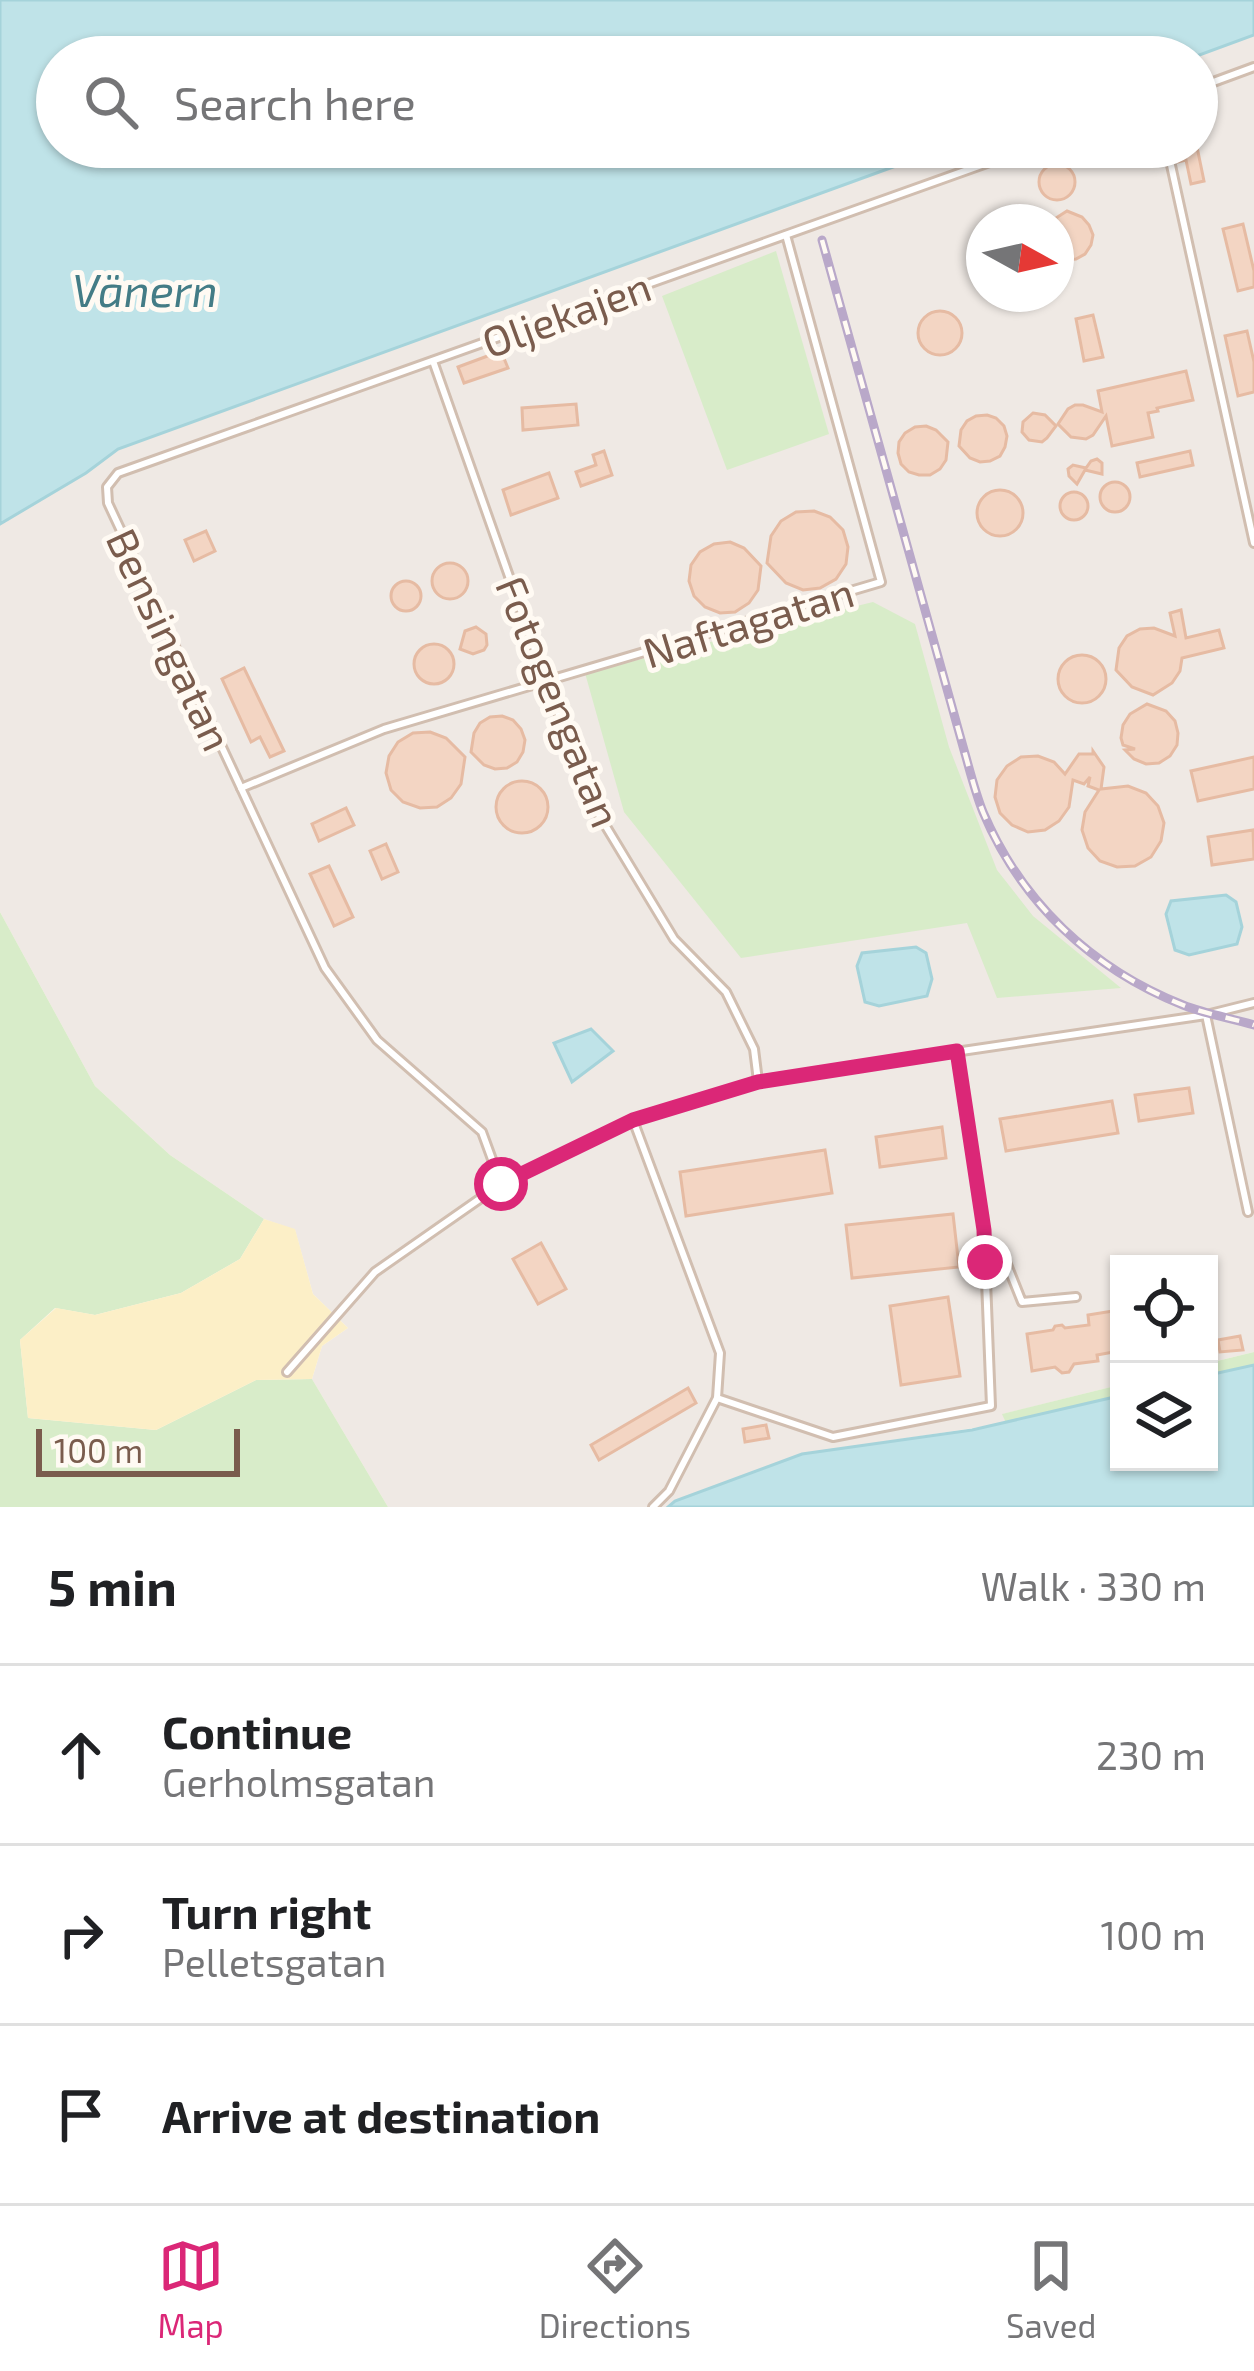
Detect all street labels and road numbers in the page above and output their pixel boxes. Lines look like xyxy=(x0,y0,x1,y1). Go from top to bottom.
street label: Oljekajen xyxy=(475,259,657,367)
street label: Bensingatan xyxy=(98,520,244,758)
street label: Naftagatan xyxy=(637,565,859,677)
street label: Fotogengatan xyxy=(487,569,633,833)

